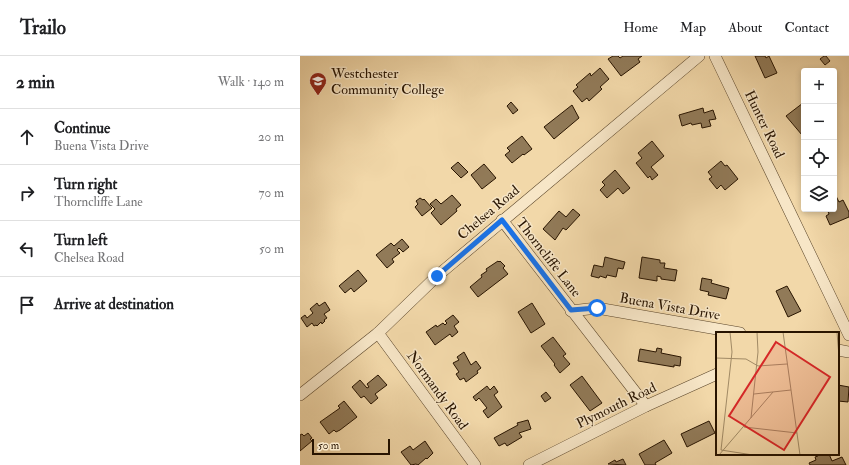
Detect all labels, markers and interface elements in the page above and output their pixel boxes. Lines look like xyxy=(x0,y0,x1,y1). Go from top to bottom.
text: Trailo xyxy=(20,16,66,40)
text: Home xyxy=(623,19,658,36)
text: Map xyxy=(680,19,706,36)
text: About xyxy=(728,19,762,36)
text: Contact xyxy=(784,19,829,36)
place label: Westchester Community College xyxy=(330,65,444,99)
map controls xyxy=(801,68,837,212)
button: + xyxy=(801,68,837,104)
school or university icon: Westchester Community College xyxy=(308,71,328,96)
text: 2 min xyxy=(16,72,55,93)
text: Walk · 140 m xyxy=(218,74,284,90)
street label: Hunter Road xyxy=(741,87,788,161)
button: − xyxy=(801,104,837,140)
text: Continue xyxy=(54,119,110,138)
icon: ahead xyxy=(16,126,38,148)
text: 20 m xyxy=(258,129,284,145)
text: Buena Vista Drive xyxy=(54,138,149,154)
button: locate xyxy=(801,140,837,176)
text: Turn right xyxy=(54,175,117,194)
button: layers xyxy=(801,176,837,212)
street label: Chelsea Road xyxy=(454,181,523,243)
icon: right xyxy=(16,182,38,204)
text: 70 m xyxy=(259,185,284,201)
text: Thorncliffe Lane xyxy=(54,194,143,210)
street label: Thorncliffe Lane xyxy=(512,214,585,300)
text: Turn left xyxy=(54,231,108,250)
icon: left xyxy=(16,238,38,260)
text: 50 m xyxy=(259,241,284,257)
text: Chelsea Road xyxy=(54,250,124,266)
route end xyxy=(428,267,446,285)
street label: Buena Vista Drive xyxy=(618,289,722,324)
icon: arrive xyxy=(16,294,38,316)
text: Arrive at destination xyxy=(54,295,174,314)
route start xyxy=(588,299,606,317)
inset map xyxy=(716,332,839,455)
street label: Normandy Road xyxy=(403,348,472,434)
street label: Plymouth Road xyxy=(574,379,659,433)
scale bar xyxy=(312,437,390,456)
text: 50 m xyxy=(318,439,339,452)

